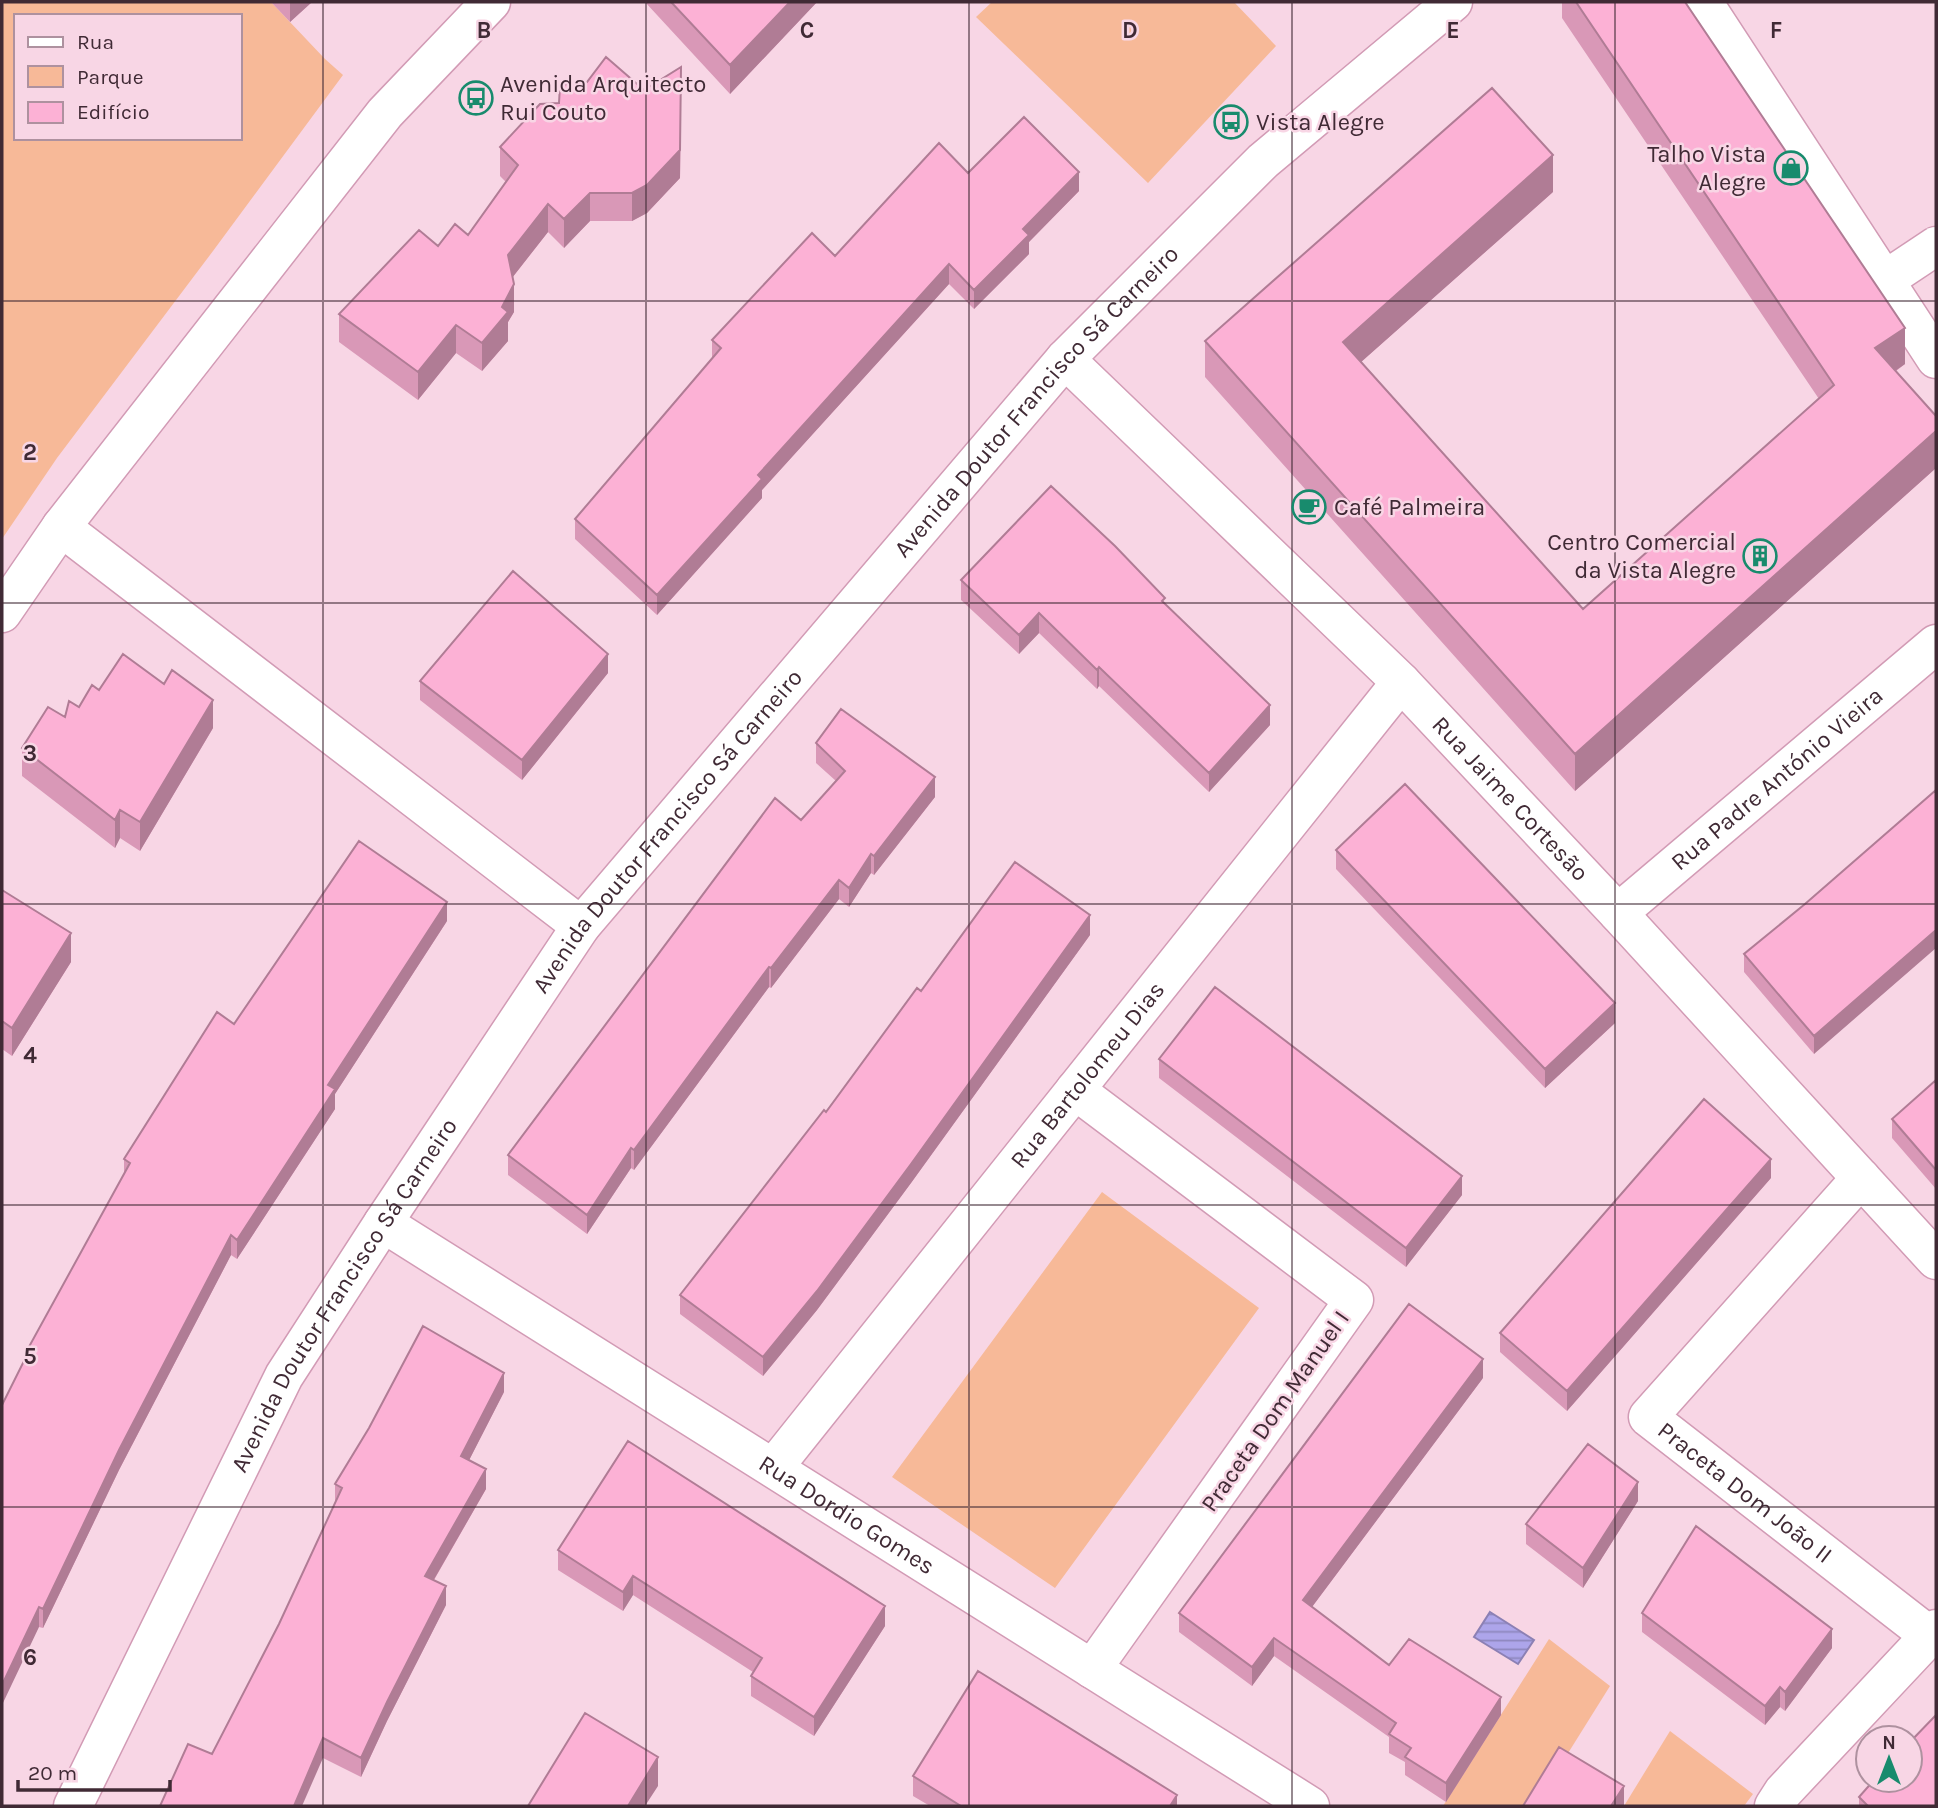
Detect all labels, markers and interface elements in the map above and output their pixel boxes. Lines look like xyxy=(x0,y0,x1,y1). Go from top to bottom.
legend xyxy=(14,14,242,140)
text: B xyxy=(477,17,491,44)
text: C xyxy=(800,17,814,44)
text: D xyxy=(1122,17,1138,44)
text: E xyxy=(1446,17,1460,44)
text: F xyxy=(1770,17,1782,44)
text: Rua xyxy=(77,30,114,54)
text: Parque xyxy=(77,65,144,89)
place label: Avenida Arquitecto Rui Couto xyxy=(500,70,706,126)
bus stop icon: Avenida Arquitecto Rui Couto xyxy=(457,79,495,117)
text: Edifício xyxy=(77,100,150,124)
bus stop icon: Vista Alegre xyxy=(1212,103,1250,141)
place label: Vista Alegre xyxy=(1256,108,1385,136)
place label: Talho Vista Alegre xyxy=(1647,140,1766,196)
shop icon: Talho Vista Alegre xyxy=(1772,149,1810,187)
street label: Avenida Doutor Francisco Sá Carneiro xyxy=(888,240,1184,563)
text: 2 xyxy=(23,439,37,466)
cafe icon: Café Palmeira xyxy=(1290,488,1328,526)
place label: Café Palmeira xyxy=(1334,493,1485,521)
place label: Centro Comercial da Vista Alegre xyxy=(1547,528,1736,584)
building icon: Centro Comercial da Vista Alegre xyxy=(1741,537,1779,575)
street label: Avenida Doutor Francisco Sá Carneiro xyxy=(526,663,808,998)
street label: Rua Padre António Vieira xyxy=(1665,681,1888,876)
street label: Rua Jaime Cortesão xyxy=(1426,710,1595,887)
text: 3 xyxy=(23,740,37,767)
street label: Rua Bartolomeu Dias xyxy=(1004,976,1170,1174)
text: 4 xyxy=(23,1042,37,1069)
street label: Avenida Doutor Francisco Sá Carneiro xyxy=(225,1113,463,1477)
street label: Praceta Dom Manuel I xyxy=(1195,1305,1355,1517)
text: 5 xyxy=(23,1343,37,1370)
street label: Praceta Dom João II xyxy=(1652,1416,1838,1569)
street label: Rua Dordio Gomes xyxy=(754,1449,940,1580)
text: 6 xyxy=(23,1644,37,1671)
north arrow xyxy=(1854,1724,1924,1794)
text: N xyxy=(1882,1732,1896,1754)
scale bar xyxy=(18,1748,170,1792)
text: 20 m xyxy=(28,1761,77,1785)

